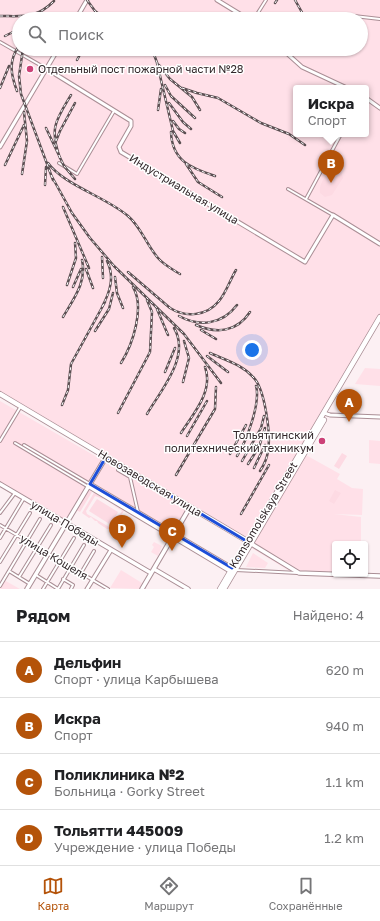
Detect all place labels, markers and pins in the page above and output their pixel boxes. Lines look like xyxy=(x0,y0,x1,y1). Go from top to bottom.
place label: Отдельный пост пожарной части №28 xyxy=(38,62,244,75)
marker: Отдельный пост пожарной части №28 xyxy=(25,64,35,74)
pin: B xyxy=(318,150,344,183)
pin: A xyxy=(336,389,362,422)
place label: Тольяттинский политехнический техникум xyxy=(164,428,314,454)
marker: Тольяттинский политехнический техникум xyxy=(317,436,327,446)
pin: D xyxy=(109,515,135,548)
pin: C xyxy=(159,518,185,551)

